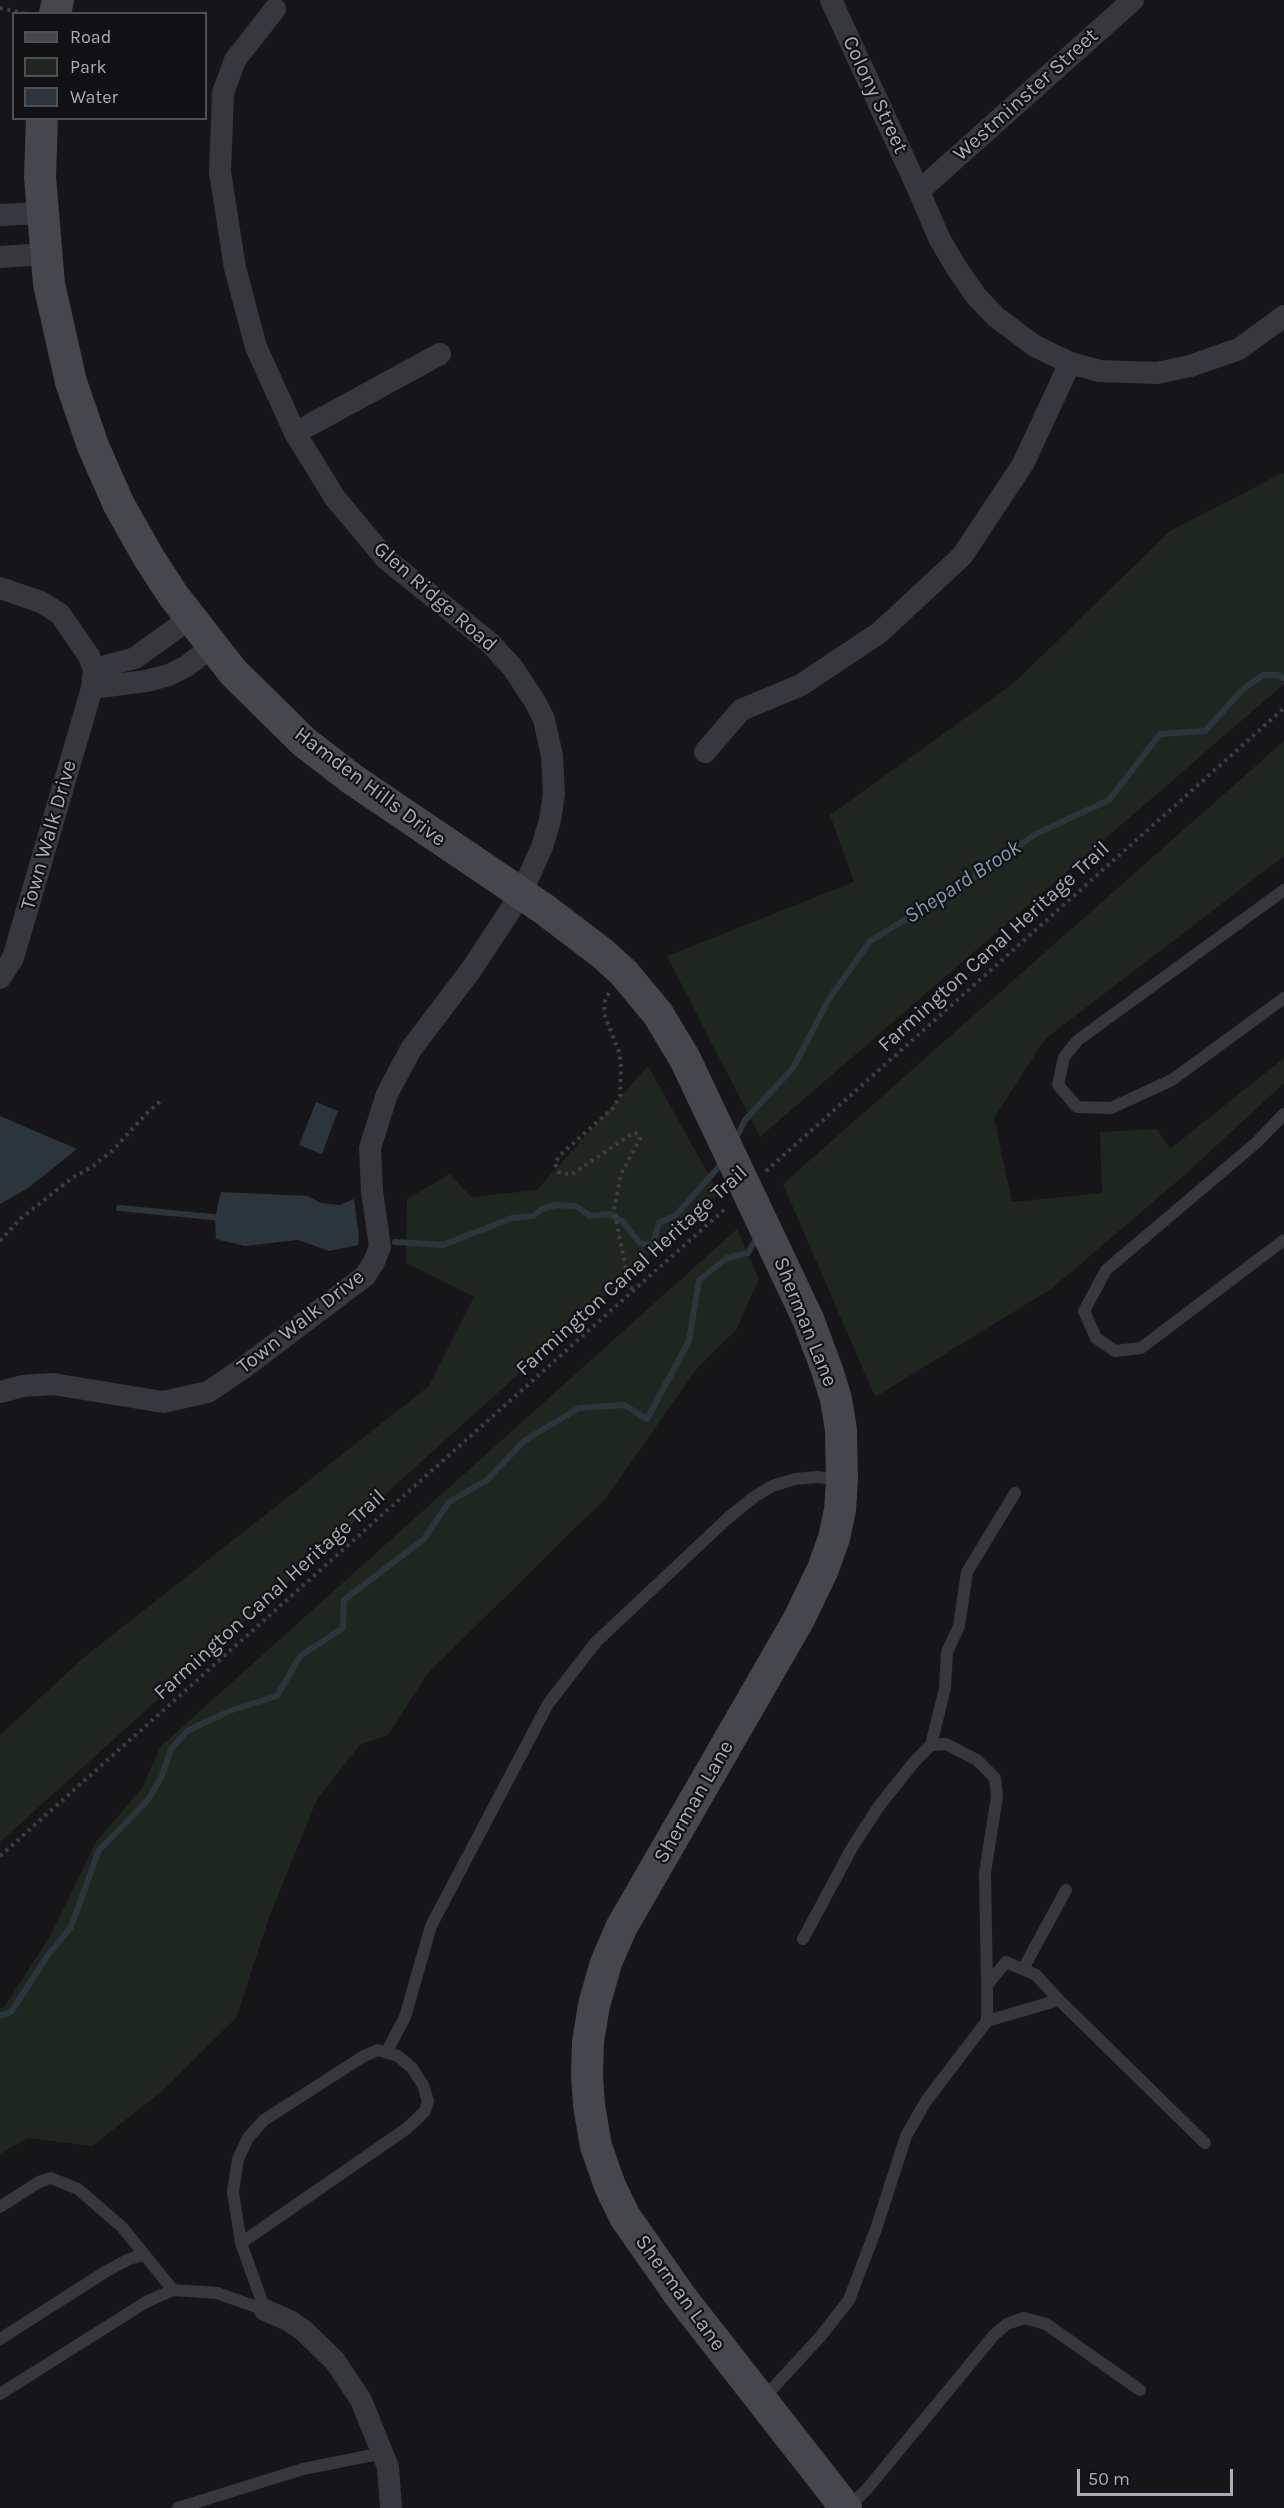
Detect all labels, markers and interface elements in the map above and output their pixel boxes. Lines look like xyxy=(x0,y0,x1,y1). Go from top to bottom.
legend xyxy=(12,12,207,120)
street label: Westminster Street xyxy=(948,23,1104,167)
text: Road xyxy=(70,26,111,48)
street label: Colony Street xyxy=(837,32,913,158)
text: Park xyxy=(70,56,107,78)
text: Water xyxy=(70,86,118,108)
street label: Glen Ridge Road xyxy=(368,537,502,657)
street label: Hamden Hills Drive xyxy=(289,722,451,852)
street label: Town Walk Drive xyxy=(16,757,82,913)
water label: Shepard Brook xyxy=(900,835,1026,929)
street label: Farmington Canal Heritage Trail xyxy=(873,836,1115,1058)
street label: Farmington Canal Heritage Trail xyxy=(511,1160,753,1382)
street label: Sherman Lane xyxy=(768,1254,842,1390)
street label: Town Walk Drive xyxy=(232,1264,370,1380)
street label: Farmington Canal Heritage Trail xyxy=(149,1484,391,1706)
street label: Sherman Lane xyxy=(649,1736,739,1868)
street label: Sherman Lane xyxy=(629,2230,731,2356)
scale bar xyxy=(1080,2457,1236,2495)
text: 50 m xyxy=(1088,2468,1130,2490)

